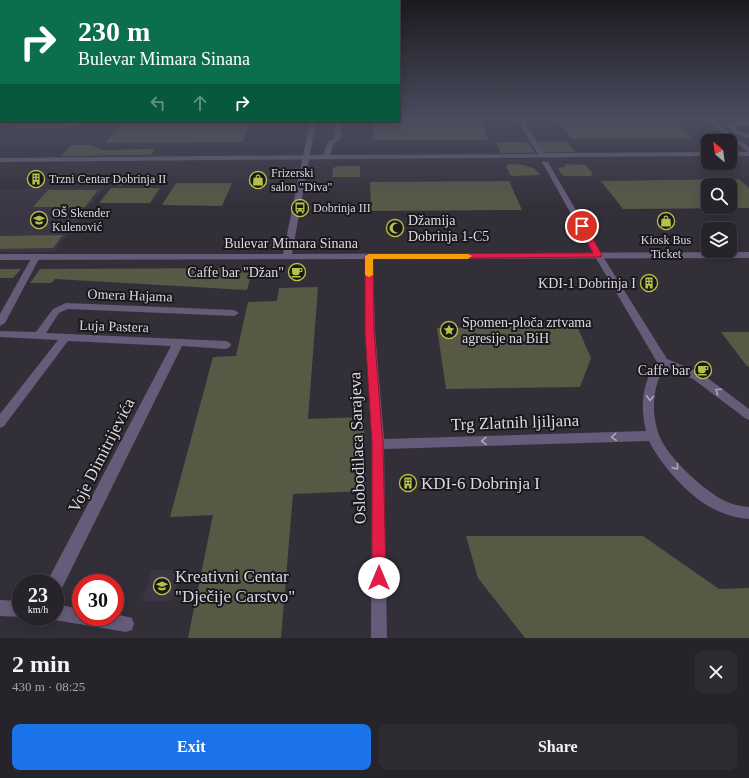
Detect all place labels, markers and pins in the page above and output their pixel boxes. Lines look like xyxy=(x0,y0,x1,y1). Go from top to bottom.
place label: Frizerski salon "Diva" xyxy=(271,166,333,194)
building icon: Trzni Centar Dobrinja II xyxy=(26,169,46,189)
shop icon: Frizerski salon "Diva" xyxy=(248,170,268,190)
place label: Trzni Centar Dobrinja II xyxy=(49,172,166,186)
bus stop icon: Dobrinja III xyxy=(290,198,310,218)
place label: Dobrinja III xyxy=(313,201,371,215)
place label: OŠ Skender Kulenović xyxy=(52,206,110,234)
pin xyxy=(565,209,599,243)
school or university icon: OŠ Skender Kulenović xyxy=(29,210,49,230)
shop icon: Kiosk Bus Ticket xyxy=(656,211,676,231)
place label: Džamija Dobrinja 1-C5 xyxy=(408,213,489,244)
mosque icon: Džamija Dobrinja 1-C5 xyxy=(385,218,405,238)
place label: Kiosk Bus Ticket xyxy=(641,233,692,261)
cafe icon: Caffe bar "Džan" xyxy=(287,262,307,282)
place label: Caffe bar "Džan" xyxy=(187,265,284,280)
building icon: KDI-1 Dobrinja I xyxy=(639,273,659,293)
place label: KDI-1 Dobrinja I xyxy=(538,276,636,291)
place label: Spomen-ploča zrtvama agresije na BiH xyxy=(462,315,592,346)
place icon: Spomen-ploča zrtvama agresije na BiH xyxy=(439,320,459,340)
cafe icon: Caffe bar xyxy=(693,360,713,380)
place label: Caffe bar xyxy=(638,363,690,378)
building icon: KDI-6 Dobrinja I xyxy=(398,473,418,493)
place label: KDI-6 Dobrinja I xyxy=(421,474,540,493)
place label: Kreativni Centar "Dječije Carstvo" xyxy=(175,567,295,606)
school or university icon: Kreativni Centar "Dječije Carstvo" xyxy=(152,576,172,596)

